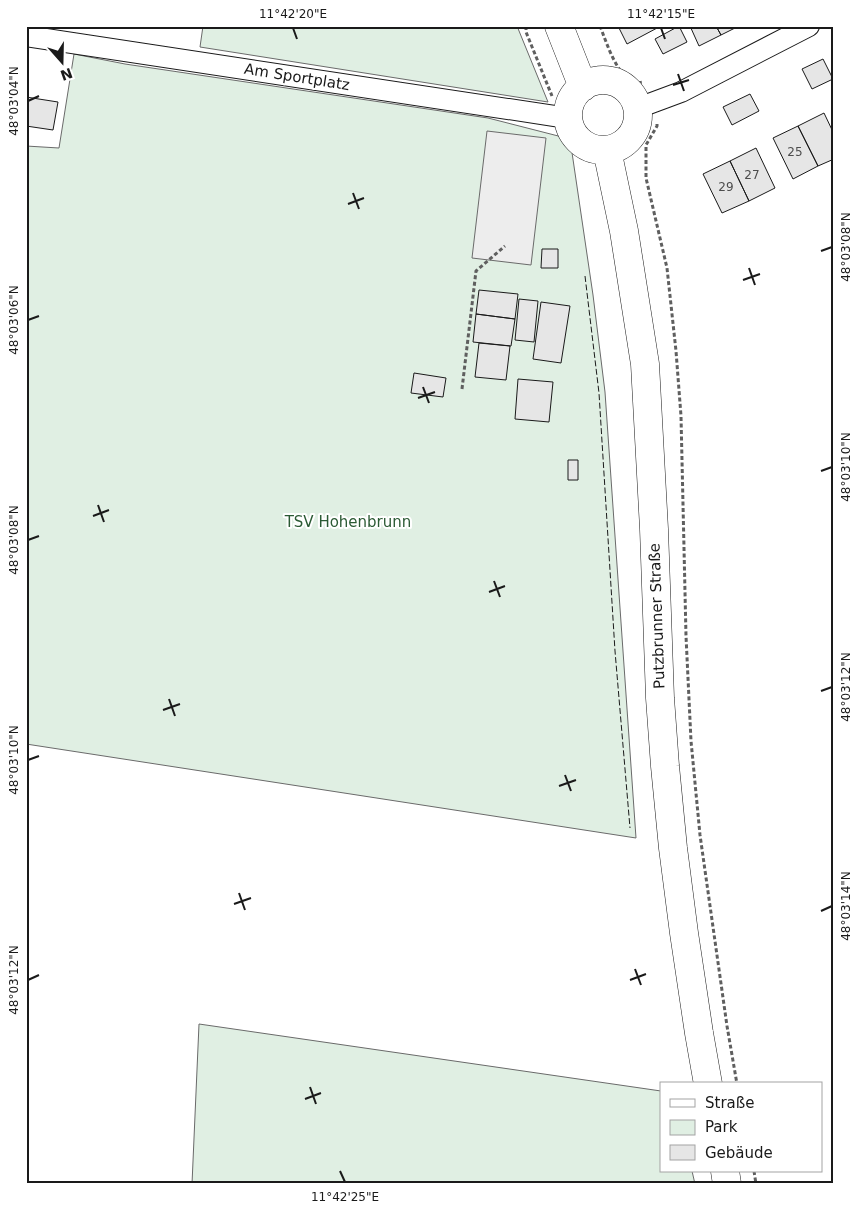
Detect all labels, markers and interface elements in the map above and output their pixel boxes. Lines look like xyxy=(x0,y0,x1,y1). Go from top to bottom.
text: 11°42'20"E xyxy=(259,7,327,21)
text: 11°42'15"E xyxy=(627,7,695,21)
north arrow xyxy=(38,38,88,88)
street label: Am Sportplatz xyxy=(243,60,351,94)
text: N xyxy=(58,65,75,84)
text: 48°03'04"N xyxy=(7,66,21,136)
house number: 25 xyxy=(787,145,803,159)
house number: 27 xyxy=(744,168,760,182)
house number: 29 xyxy=(718,180,734,194)
text: 48°03'08"N xyxy=(839,212,853,282)
text: 48°03'06"N xyxy=(7,285,21,355)
text: 48°03'10"N xyxy=(839,432,853,502)
text: 48°03'08"N xyxy=(7,505,21,575)
park label: TSV Hohenbrunn xyxy=(284,513,411,531)
street label: Putzbrunner Straße xyxy=(645,543,669,689)
text: 48°03'12"N xyxy=(839,652,853,722)
text: 48°03'10"N xyxy=(7,725,21,795)
text: 48°03'14"N xyxy=(839,871,853,941)
text: 48°03'12"N xyxy=(7,945,21,1015)
legend xyxy=(660,1082,822,1172)
text: Straße xyxy=(705,1094,754,1112)
text: Park xyxy=(705,1118,738,1136)
text: Gebäude xyxy=(705,1144,773,1162)
text: 11°42'25"E xyxy=(311,1190,379,1204)

